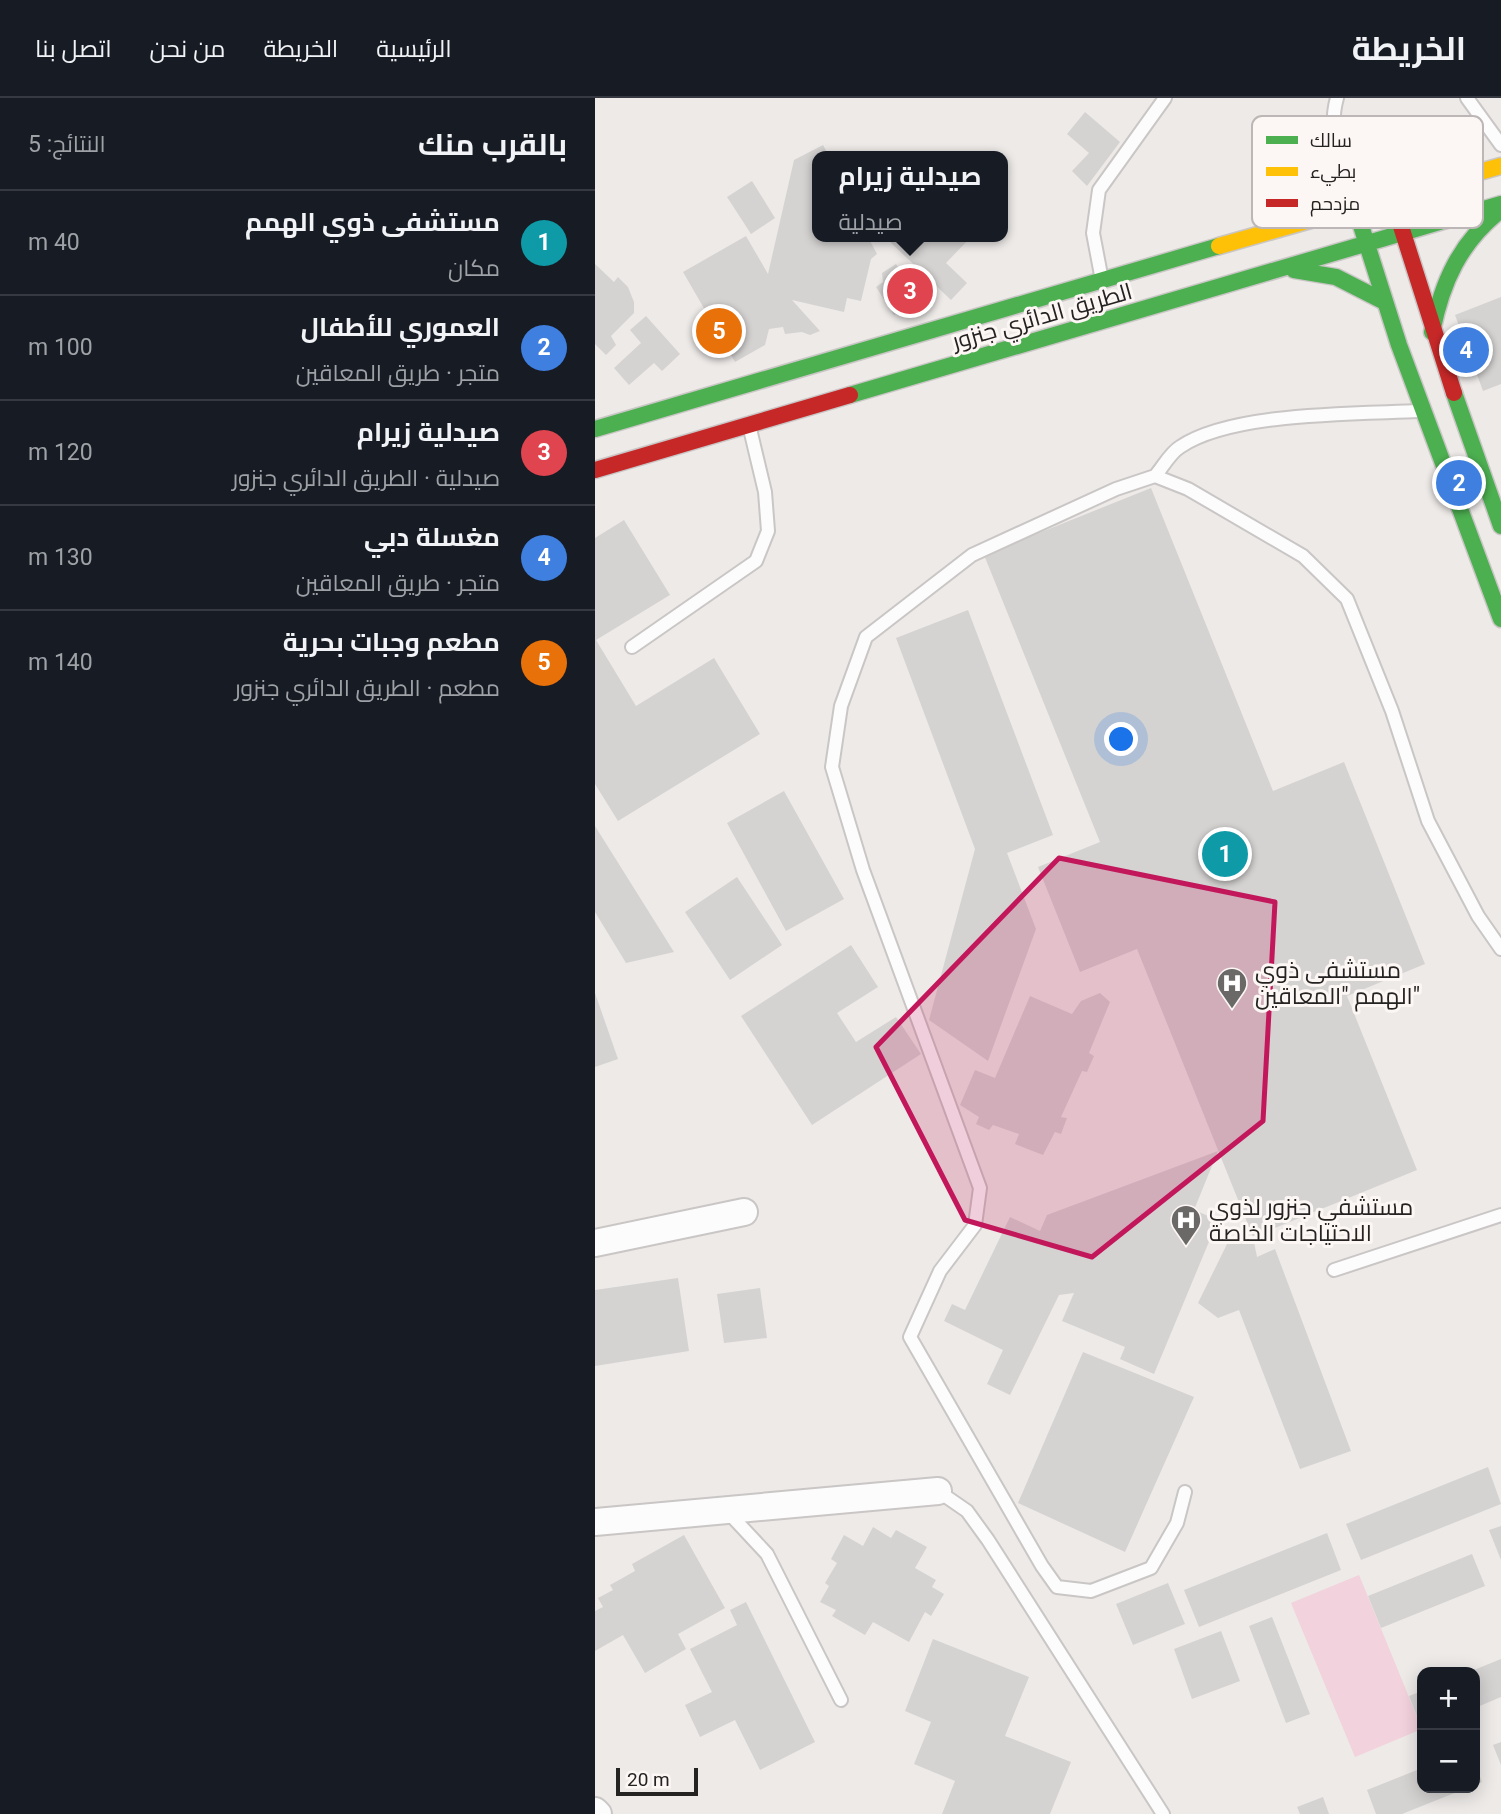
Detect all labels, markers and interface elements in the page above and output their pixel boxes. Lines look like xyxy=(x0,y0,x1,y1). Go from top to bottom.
text: الخريطة xyxy=(1352,29,1466,68)
text: اتصل بنا xyxy=(35,35,112,63)
text: من نحن xyxy=(150,35,225,63)
text: الخريطة xyxy=(263,35,338,63)
text: الرئيسية xyxy=(376,35,452,63)
legend xyxy=(1252,116,1483,228)
text: بالقرب منك xyxy=(418,127,567,162)
text: سالك xyxy=(1310,129,1352,152)
text: النتائج: 5 xyxy=(28,131,106,158)
popup xyxy=(812,151,1008,242)
text: بطيء xyxy=(1310,160,1356,186)
text: صيدلية زيرام xyxy=(838,161,982,191)
text: مزدحم xyxy=(1310,192,1360,217)
text: مستشفى ذوي الهمم xyxy=(245,207,500,237)
text: صيدلية xyxy=(838,209,903,236)
text: 40 m xyxy=(28,229,80,256)
text: 1 xyxy=(537,229,551,256)
text: مكان xyxy=(448,255,500,282)
pin: 3 xyxy=(887,265,933,317)
street label: الطريق الدائري جنزور xyxy=(947,278,1136,360)
pin: 5 xyxy=(696,305,742,357)
text: العموري للأطفال xyxy=(301,312,500,342)
pin: 4 xyxy=(1443,324,1489,376)
text: 100 m xyxy=(28,334,93,361)
text: 2 xyxy=(537,334,551,361)
text: متجر · طريق المعاقين xyxy=(296,360,500,387)
text: صيدلية زيرام xyxy=(357,417,500,447)
text: 120 m xyxy=(28,439,93,466)
text: 3 xyxy=(537,439,551,466)
pin: 2 xyxy=(1436,457,1482,509)
text: صيدلية · الطريق الدائري جنزور xyxy=(232,465,500,492)
text: مغسلة دبي xyxy=(364,522,500,552)
text: 130 m xyxy=(28,544,93,571)
text: 4 xyxy=(537,544,551,571)
text: متجر · طريق المعاقين xyxy=(296,570,500,597)
text: مطعم وجبات بحرية xyxy=(283,627,500,657)
text: 140 m xyxy=(28,649,93,676)
text: 5 xyxy=(537,649,551,676)
text: مطعم · الطريق الدائري جنزور xyxy=(235,675,500,702)
your location xyxy=(1104,722,1138,756)
pin: 1 xyxy=(1202,828,1248,880)
place label: مستشفى ذوي الهمم "المعاقين" xyxy=(1255,957,1420,1012)
hospital icon: مستشفى ذوي الهمم "المعاقين" xyxy=(1215,966,1249,1010)
place label: مستشفي جنزور لذوي الاحتياجات الخاصة xyxy=(1209,1194,1413,1247)
hospital icon: مستشفي جنزور لذوي الاحتياجات الخاصة xyxy=(1169,1203,1203,1247)
map controls xyxy=(1417,1667,1480,1793)
button: + xyxy=(1417,1667,1480,1730)
button: − xyxy=(1417,1730,1480,1793)
scale bar xyxy=(616,1765,698,1797)
text: 20 m xyxy=(627,1768,670,1791)

